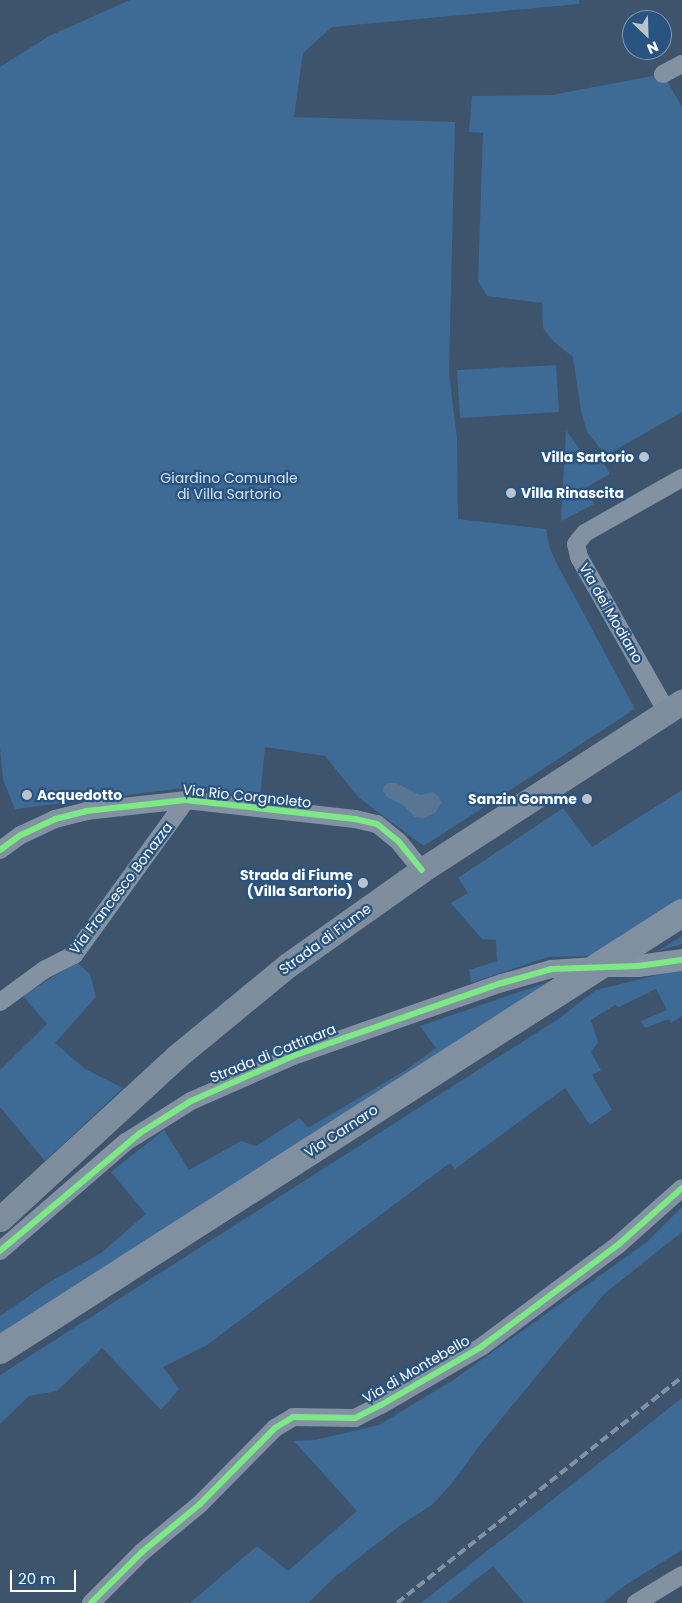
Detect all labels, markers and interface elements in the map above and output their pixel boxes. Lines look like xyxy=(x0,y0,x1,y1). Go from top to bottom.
north arrow xyxy=(622,10,672,60)
text: N xyxy=(644,37,662,59)
place label: Villa Sartorio xyxy=(541,449,634,465)
marker: Villa Sartorio xyxy=(638,451,650,463)
park label: Giardino Comunale di Villa Sartorio xyxy=(160,470,298,502)
place label: Villa Rinascita xyxy=(521,485,624,501)
marker: Villa Rinascita xyxy=(505,487,517,499)
street label: Via dei Modiano xyxy=(576,560,646,666)
street label: Via Rio Corgnoleto xyxy=(182,781,312,811)
place label: Acquedotto xyxy=(37,787,122,803)
marker: Acquedotto xyxy=(21,789,33,801)
place label: Sanzin Gomme xyxy=(468,791,577,807)
marker: Sanzin Gomme xyxy=(581,793,593,805)
street label: Via Francesco Bonazza xyxy=(66,819,176,957)
place label: Strada di Fiume (Villa Sartorio) xyxy=(240,867,353,900)
marker: Strada di Fiume (Villa Sartorio) xyxy=(357,877,369,889)
street label: Strada di Fiume xyxy=(276,900,374,978)
street label: Strada di Cattinara xyxy=(208,1020,338,1086)
street label: Via Carnaro xyxy=(301,1101,381,1161)
street label: Via di Montebello xyxy=(360,1332,472,1406)
scale bar xyxy=(12,1560,79,1592)
text: 20 m xyxy=(18,1568,56,1589)

